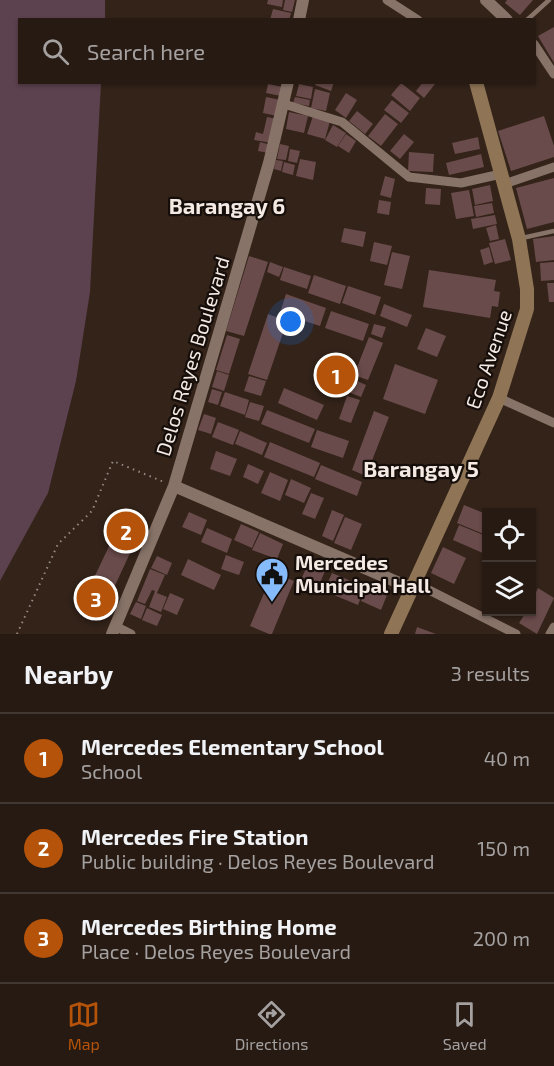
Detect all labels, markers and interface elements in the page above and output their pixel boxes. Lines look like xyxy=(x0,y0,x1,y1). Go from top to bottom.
search box xyxy=(18,18,536,84)
icon: search xyxy=(39,35,72,68)
text: Search here xyxy=(87,38,205,64)
district label: Barangay 6 xyxy=(169,192,285,219)
street label: Delos Reyes Boulevard xyxy=(150,253,234,459)
street label: Eco Avenue xyxy=(460,306,516,412)
your location xyxy=(276,307,305,336)
pin: 1 xyxy=(316,352,356,398)
district label: Barangay 5 xyxy=(363,455,479,482)
pin: 2 xyxy=(106,508,146,554)
map controls xyxy=(482,508,536,616)
button: locate xyxy=(482,508,536,562)
place label: Mercedes Municipal Hall xyxy=(295,550,431,597)
public building icon: Mercedes Municipal Hall xyxy=(254,556,290,603)
button: layers xyxy=(482,562,536,616)
pin: 3 xyxy=(76,576,116,620)
text: Nearby xyxy=(24,658,113,689)
text: 3 results xyxy=(451,661,530,685)
text: Mercedes Elementary School xyxy=(81,733,384,759)
text: 1 xyxy=(39,746,48,770)
text: 40 m xyxy=(484,746,530,770)
text: School xyxy=(81,759,142,783)
text: Mercedes Fire Station xyxy=(81,823,309,849)
text: 2 xyxy=(38,836,49,860)
text: 150 m xyxy=(477,836,530,860)
text: Public building · Delos Reyes Boulevard xyxy=(81,849,435,873)
text: Mercedes Birthing Home xyxy=(81,913,337,939)
text: 3 xyxy=(38,926,49,950)
text: 200 m xyxy=(473,926,530,950)
text: Place · Delos Reyes Boulevard xyxy=(81,939,351,963)
tab: Map xyxy=(67,998,100,1053)
tab: Directions xyxy=(235,998,308,1053)
tab: Saved xyxy=(443,998,487,1053)

